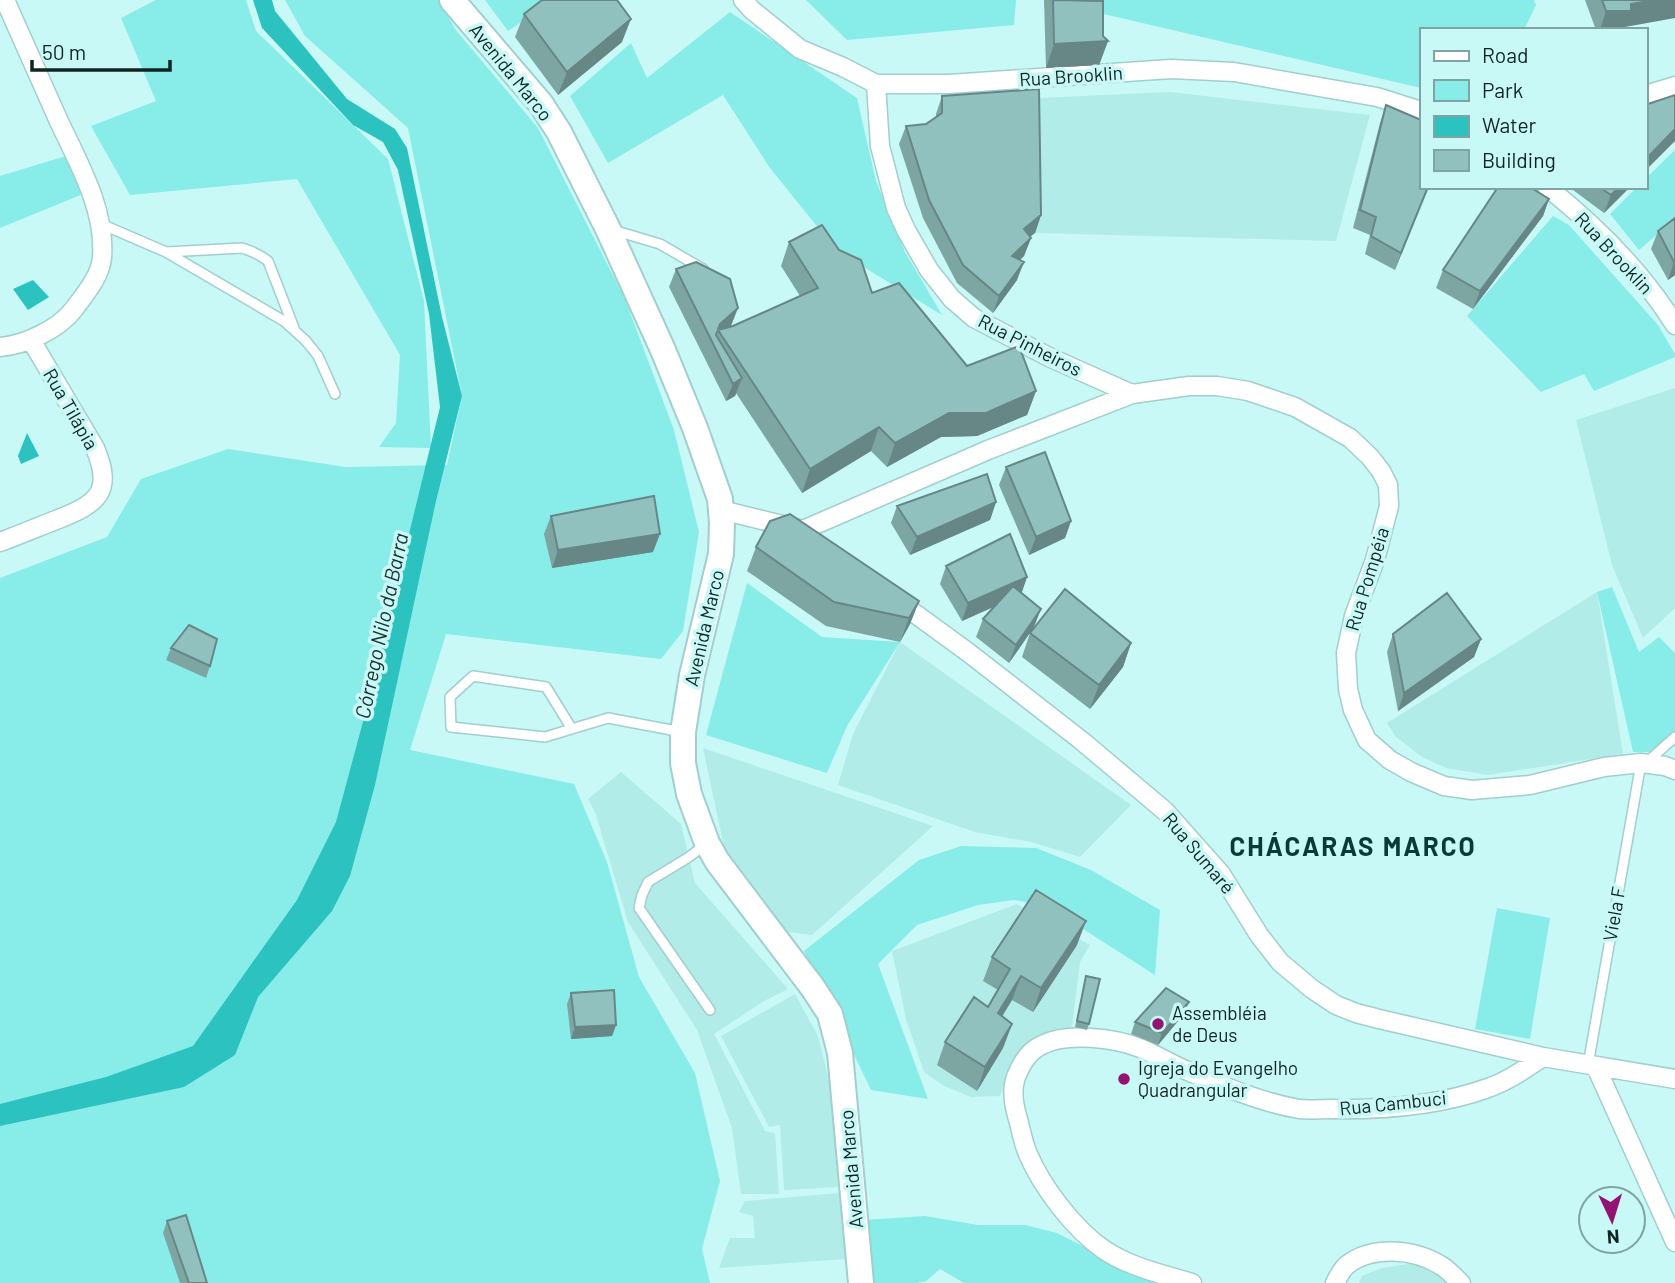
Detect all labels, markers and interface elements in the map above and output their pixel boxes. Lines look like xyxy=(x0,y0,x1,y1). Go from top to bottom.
street label: Avenida Marco xyxy=(465,18,558,125)
scale bar xyxy=(32,28,170,72)
legend xyxy=(1420,28,1647,189)
text: 50 m xyxy=(42,39,86,64)
text: Road xyxy=(1482,42,1528,67)
street label: Rua Brooklin xyxy=(1018,60,1124,91)
text: Park xyxy=(1482,77,1523,102)
text: Water xyxy=(1482,112,1537,137)
text: Building xyxy=(1482,147,1556,172)
street label: Rua Brooklin xyxy=(1571,207,1658,298)
street label: Rua Pinheiros xyxy=(975,309,1086,380)
street label: Rua Tilápia xyxy=(39,364,104,453)
street label: Rua Pompéia xyxy=(1340,524,1393,634)
water label: Córrego Nilo da Barra xyxy=(349,531,412,721)
street label: Avenida Marco xyxy=(679,567,728,688)
street label: Rua Sumaré xyxy=(1159,807,1240,898)
district label: CHÁCARAS MARCO xyxy=(1229,830,1477,861)
street label: Viela F xyxy=(1597,885,1630,943)
place label: Assembléia de Deus xyxy=(1172,1001,1267,1046)
marker: Assembléia de Deus xyxy=(1150,1016,1166,1032)
place label: Igreja do Evangelho Quadrangular xyxy=(1138,1056,1298,1101)
marker: Igreja do Evangelho Quadrangular xyxy=(1116,1071,1132,1087)
street label: Rua Cambuci xyxy=(1338,1085,1448,1120)
street label: Avenida Marco xyxy=(834,1109,867,1229)
north arrow xyxy=(1577,1185,1647,1255)
text: N xyxy=(1606,1226,1620,1249)

